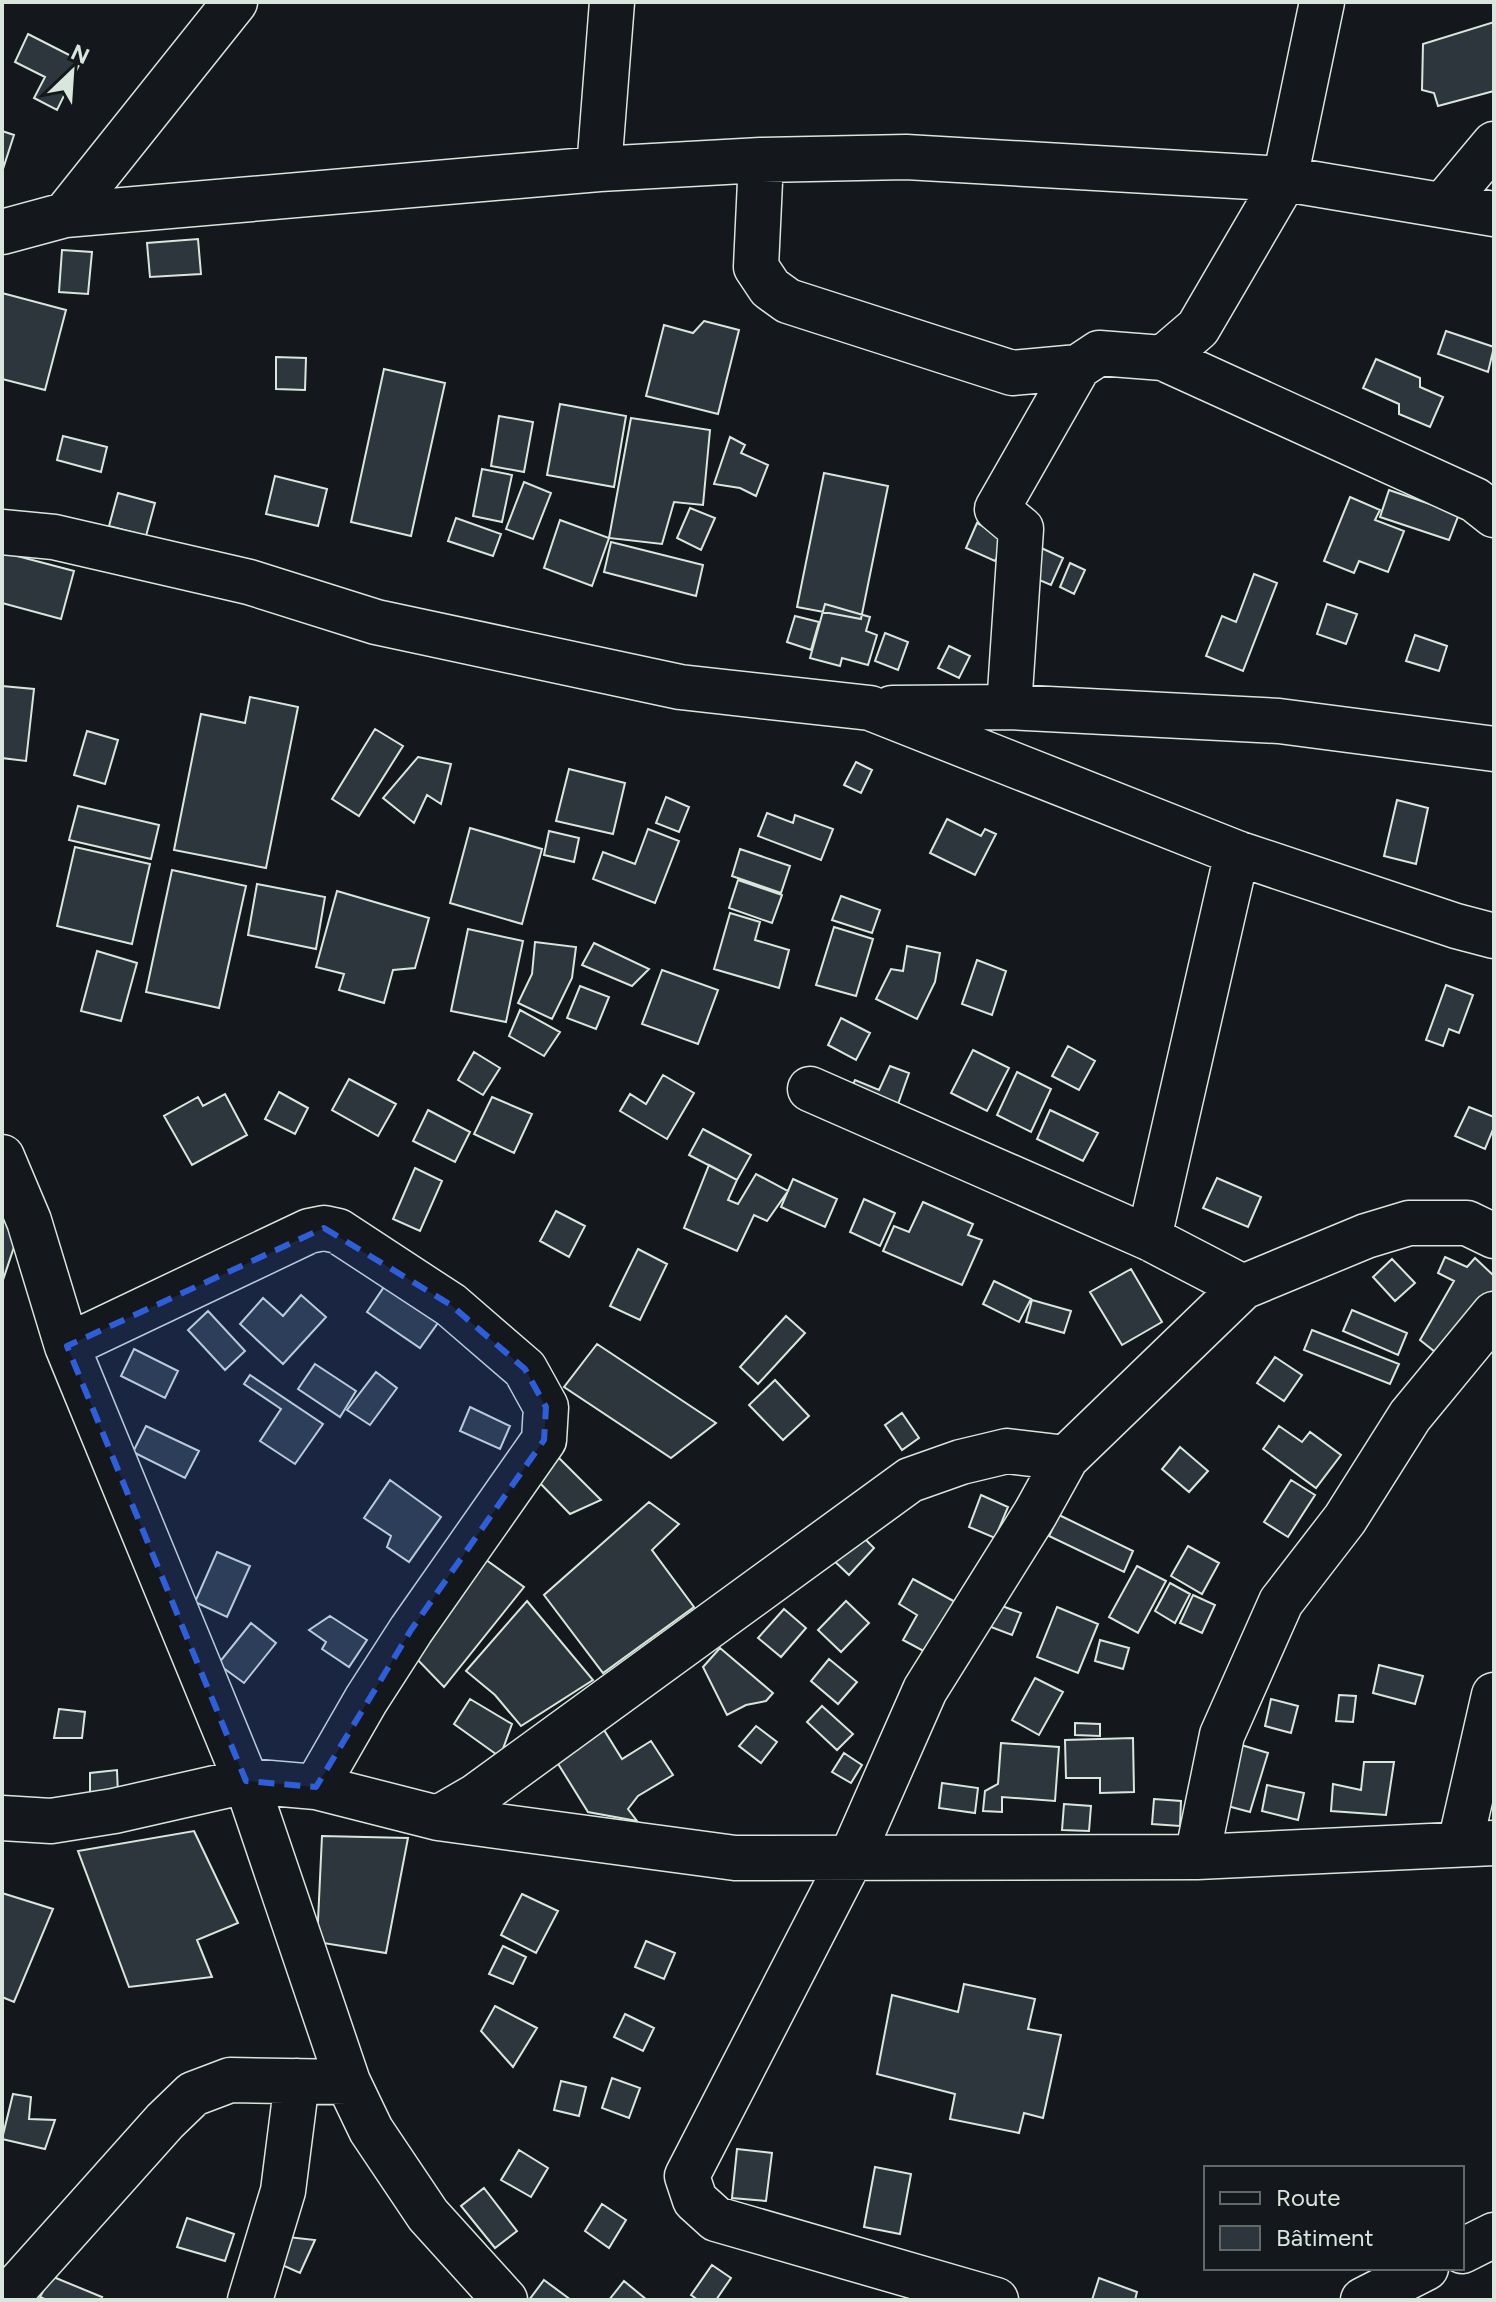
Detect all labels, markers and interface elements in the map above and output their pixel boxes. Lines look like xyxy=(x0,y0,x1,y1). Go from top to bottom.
north arrow xyxy=(32,32,112,112)
text: N xyxy=(67,38,94,70)
legend xyxy=(1204,2166,1464,2270)
text: Route xyxy=(1276,2183,1340,2212)
text: Bâtiment xyxy=(1276,2223,1374,2252)

